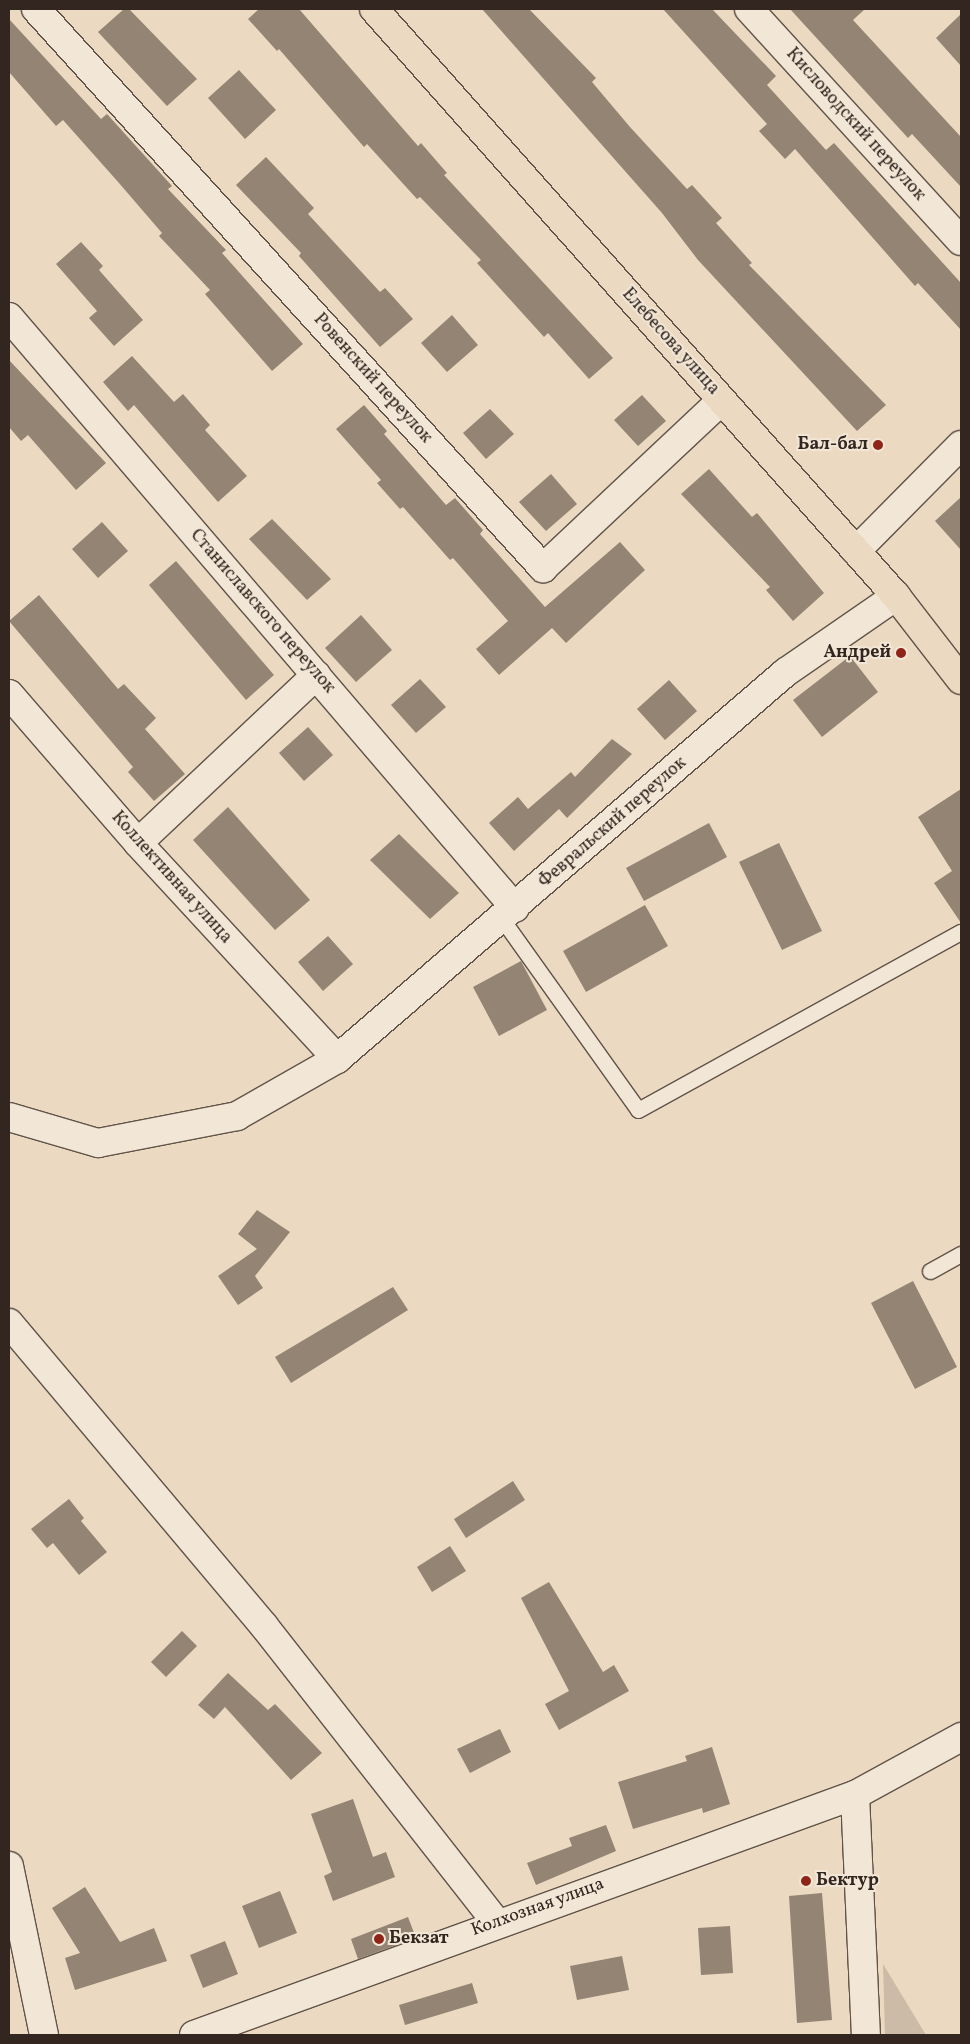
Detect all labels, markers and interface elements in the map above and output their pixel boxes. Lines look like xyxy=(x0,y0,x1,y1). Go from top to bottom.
street label: Кисловодский переулок xyxy=(781,44,929,206)
street label: Елебесова улица xyxy=(616,284,724,400)
street label: Ровенский переулок xyxy=(308,310,436,448)
place label: Бал-бал xyxy=(798,434,868,456)
marker: Бал-бал xyxy=(872,439,884,451)
street label: Станиславского переулок xyxy=(185,525,339,699)
place label: Андрей xyxy=(823,642,891,664)
marker: Андрей xyxy=(895,647,907,659)
street label: Февральский переулок xyxy=(535,753,691,893)
street label: Коллективная улица xyxy=(106,807,236,949)
place label: Бектур xyxy=(816,1870,879,1892)
street label: Колхозная улица xyxy=(468,1874,608,1942)
marker: Бектур xyxy=(800,1875,812,1887)
place label: Бекзат xyxy=(389,1928,449,1950)
marker: Бекзат xyxy=(373,1933,385,1945)

